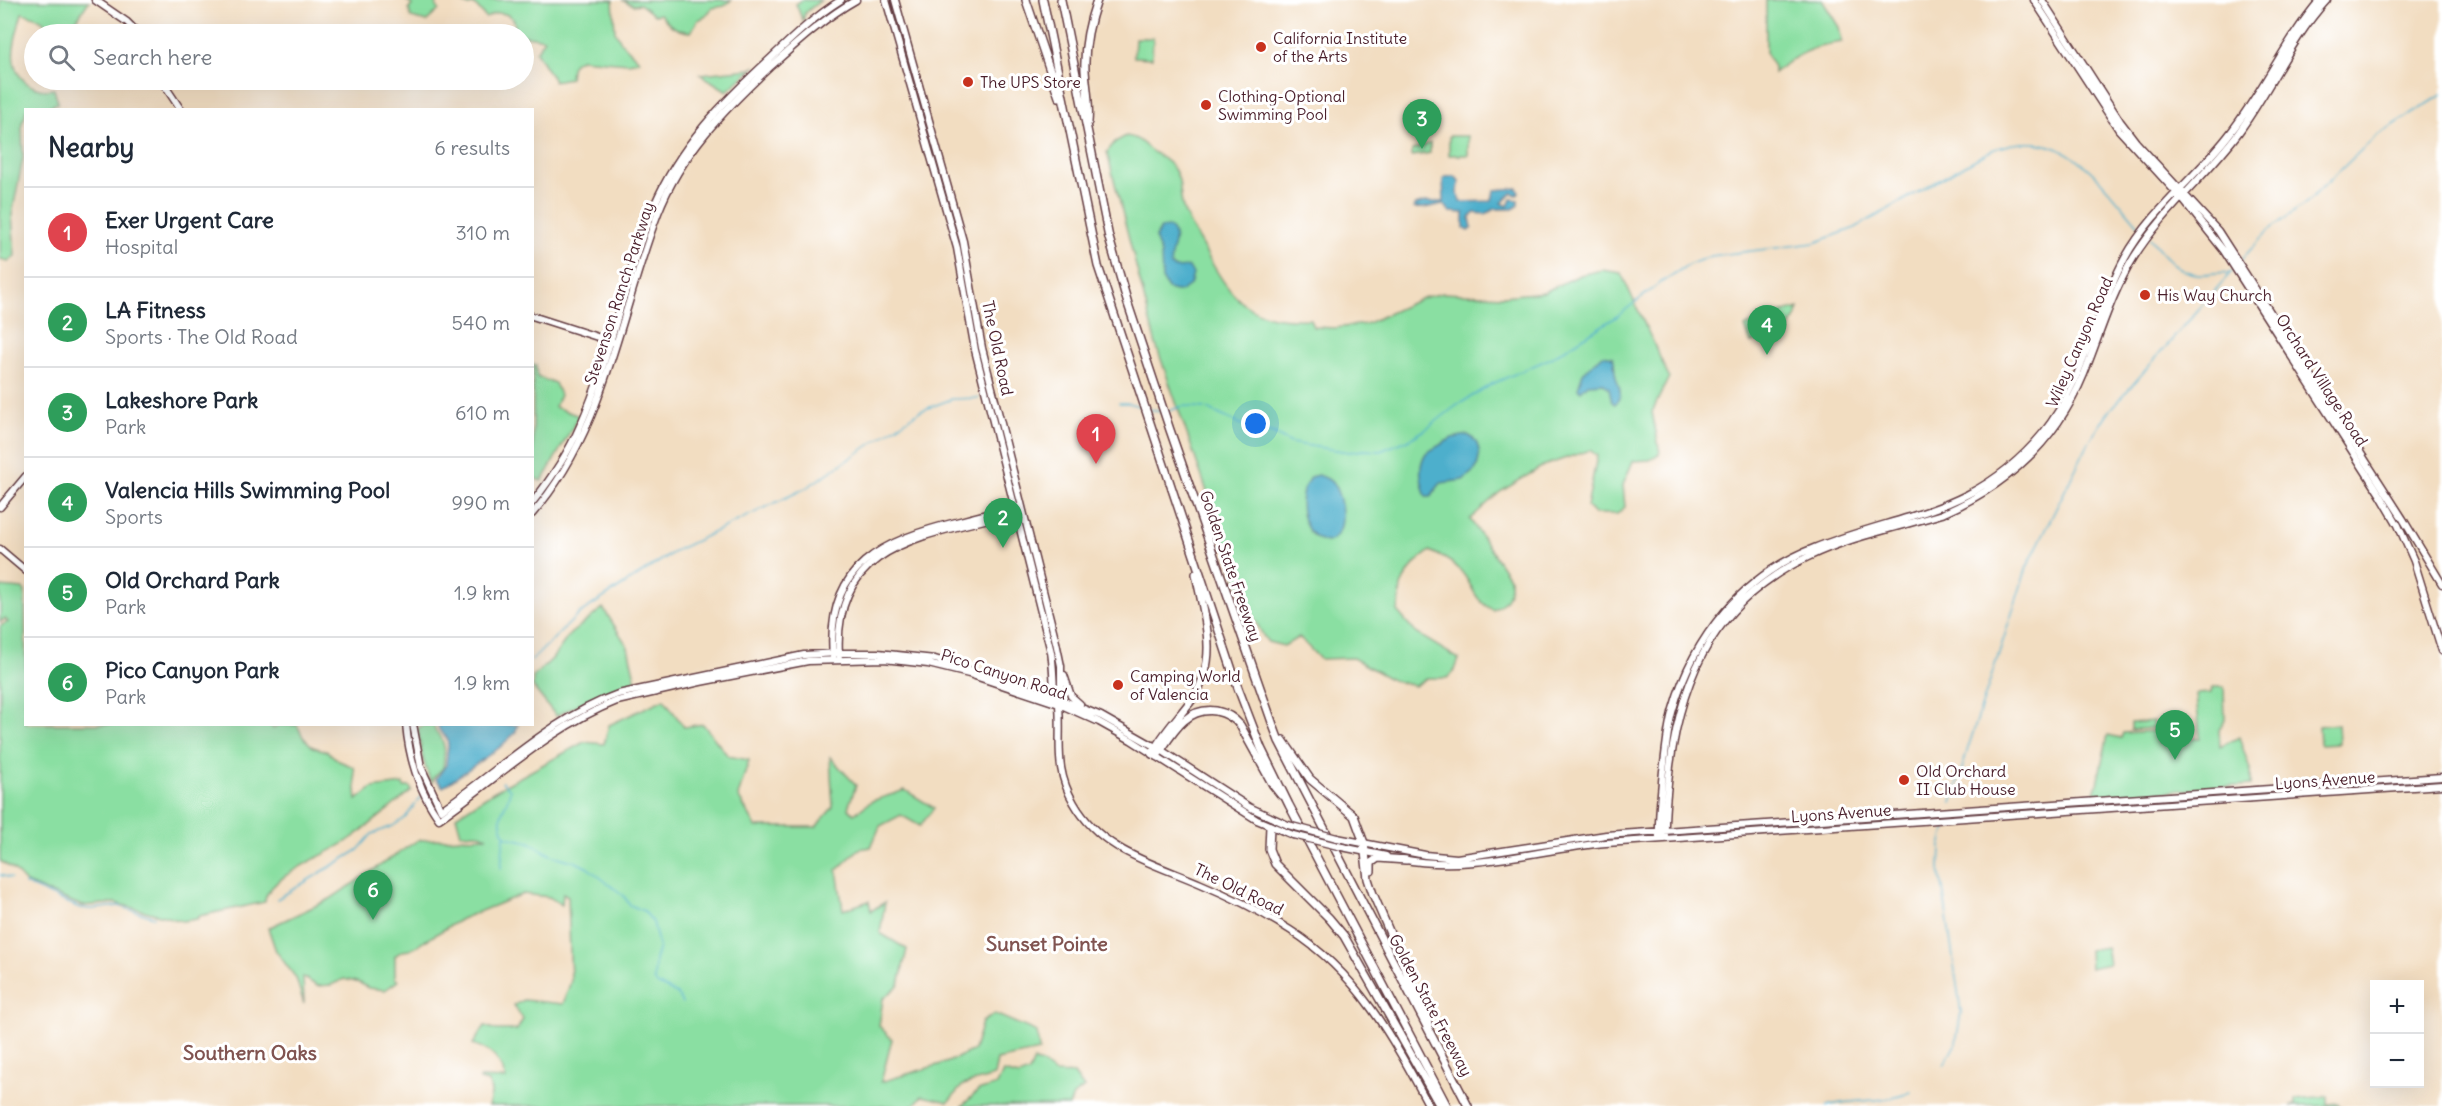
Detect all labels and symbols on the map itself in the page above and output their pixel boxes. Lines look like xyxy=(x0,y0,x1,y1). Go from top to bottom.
place label: California Institute of the Arts xyxy=(1273,28,1407,66)
marker: California Institute of the Arts xyxy=(1254,40,1268,54)
place label: The UPS Store xyxy=(980,72,1081,92)
marker: The UPS Store xyxy=(961,75,975,89)
place label: Clothing-Optional Swimming Pool xyxy=(1218,86,1345,124)
marker: Clothing-Optional Swimming Pool xyxy=(1199,98,1213,112)
pin: 3 xyxy=(1402,100,1442,149)
street label: Stevenson Ranch Parkway xyxy=(580,199,658,387)
street label: Wiley Canyon Road xyxy=(2041,274,2117,410)
place label: His Way Church xyxy=(2157,285,2272,305)
marker: His Way Church xyxy=(2138,288,2152,302)
street label: The Old Road xyxy=(978,299,1018,397)
pin: 4 xyxy=(1748,306,1786,355)
street label: Orchard Village Road xyxy=(2272,310,2372,450)
your location xyxy=(1241,409,1270,438)
pin: 1 xyxy=(1076,414,1116,464)
street label: Golden State Freeway xyxy=(1196,488,1266,644)
pin: 2 xyxy=(984,498,1022,548)
street label: Pico Canyon Road xyxy=(938,644,1070,704)
place label: Camping World of Valencia xyxy=(1130,666,1241,704)
marker: Camping World of Valencia xyxy=(1111,678,1125,692)
pin: 5 xyxy=(2156,710,2194,760)
place label: Old Orchard II Club House xyxy=(1916,761,2016,799)
street label: Lyons Avenue xyxy=(2274,767,2376,793)
marker: Old Orchard II Club House xyxy=(1897,773,1911,787)
street label: Lyons Avenue xyxy=(1790,800,1892,826)
street label: The Old Road xyxy=(1191,859,1287,919)
pin: 6 xyxy=(354,870,392,920)
street label: Golden State Freeway xyxy=(1385,930,1477,1080)
district label: Sunset Pointe xyxy=(986,931,1108,956)
district label: Southern Oaks xyxy=(183,1040,317,1065)

